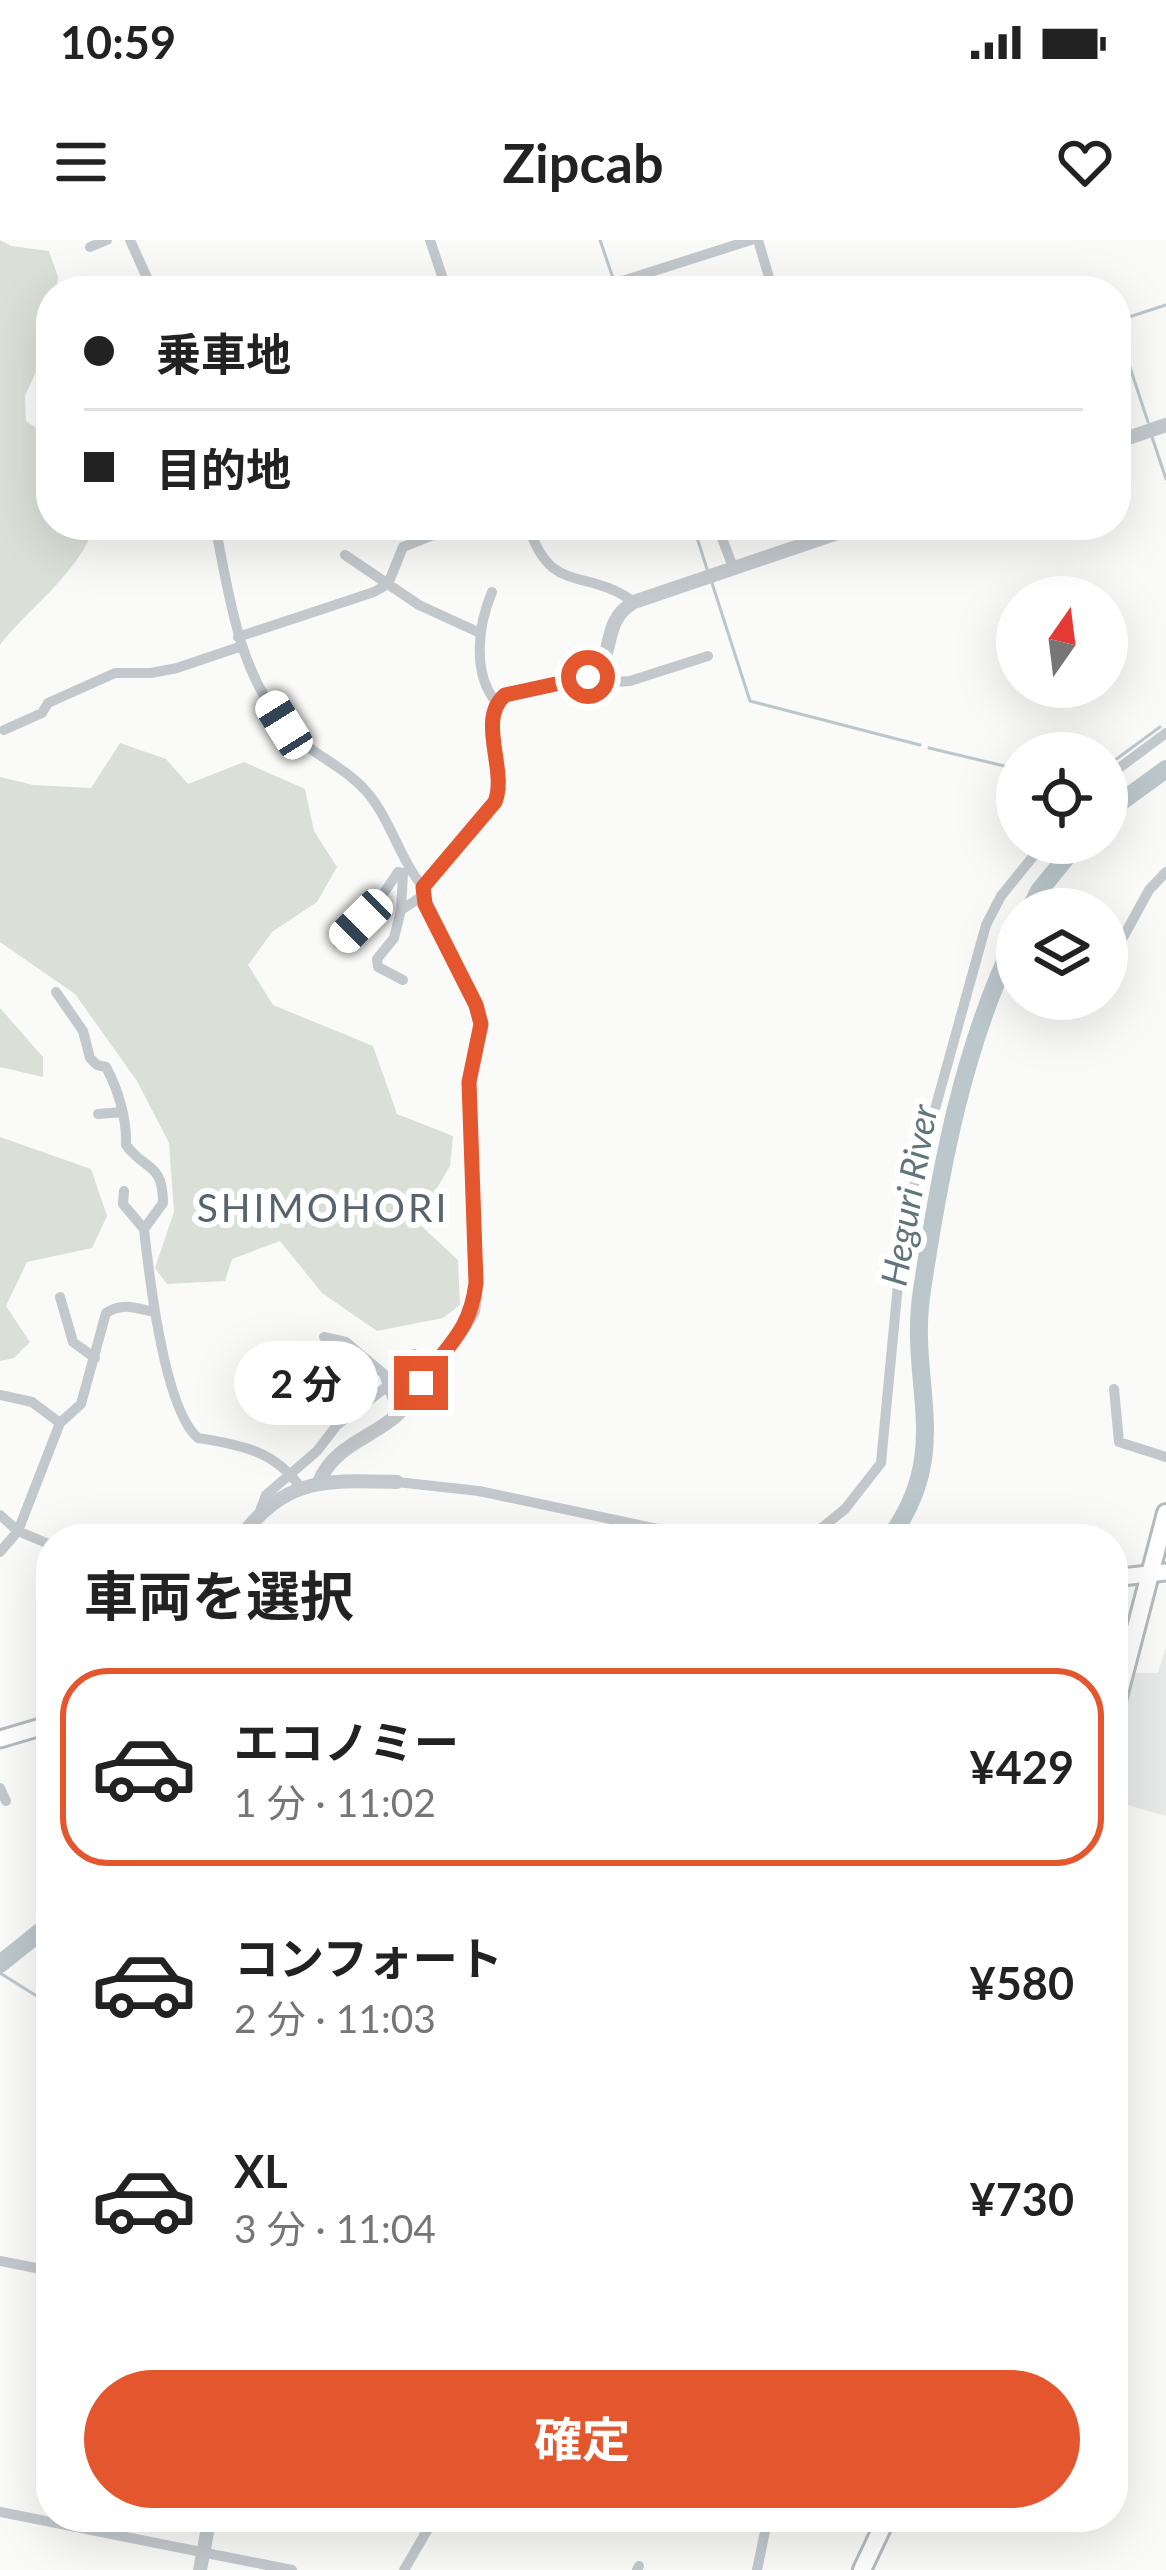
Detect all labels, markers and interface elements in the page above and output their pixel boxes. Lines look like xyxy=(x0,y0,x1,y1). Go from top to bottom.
text: 10:59 xyxy=(60,15,176,69)
icon: menu xyxy=(48,129,114,195)
icon: heart xyxy=(1052,129,1118,195)
text: Zipcab xyxy=(502,130,664,195)
text: 乗車地 xyxy=(156,327,291,381)
text: 目的地 xyxy=(156,442,291,496)
north arrow xyxy=(996,576,1128,708)
map controls xyxy=(996,576,1128,1020)
route start xyxy=(561,650,615,704)
car xyxy=(250,685,318,765)
button: locate xyxy=(996,732,1128,864)
car xyxy=(323,883,399,959)
button: layers xyxy=(996,888,1128,1020)
water label: Heguri River xyxy=(870,1100,946,1289)
district label: SHIMOHORI xyxy=(197,1184,449,1230)
callout: 2 分 xyxy=(235,1341,379,1425)
route end xyxy=(394,1356,448,1410)
text: 2 分 xyxy=(270,1360,342,1406)
text: 車両を選択 xyxy=(84,1563,354,1628)
icon: car xyxy=(90,1713,198,1821)
text: エコノミー xyxy=(234,1715,459,1769)
text: ¥429 xyxy=(970,1740,1074,1794)
text: 1 分 · 11:02 xyxy=(234,1779,436,1825)
icon: car xyxy=(90,1929,198,2037)
text: コンフォート xyxy=(234,1931,503,1985)
text: ¥580 xyxy=(970,1956,1074,2010)
text: 2 分 · 11:03 xyxy=(234,1995,436,2041)
text: XL xyxy=(234,2144,288,2198)
icon: car xyxy=(90,2145,198,2253)
text: ¥730 xyxy=(970,2172,1074,2226)
text: 3 分 · 11:04 xyxy=(234,2205,436,2251)
button: 確定 xyxy=(84,2370,1080,2508)

